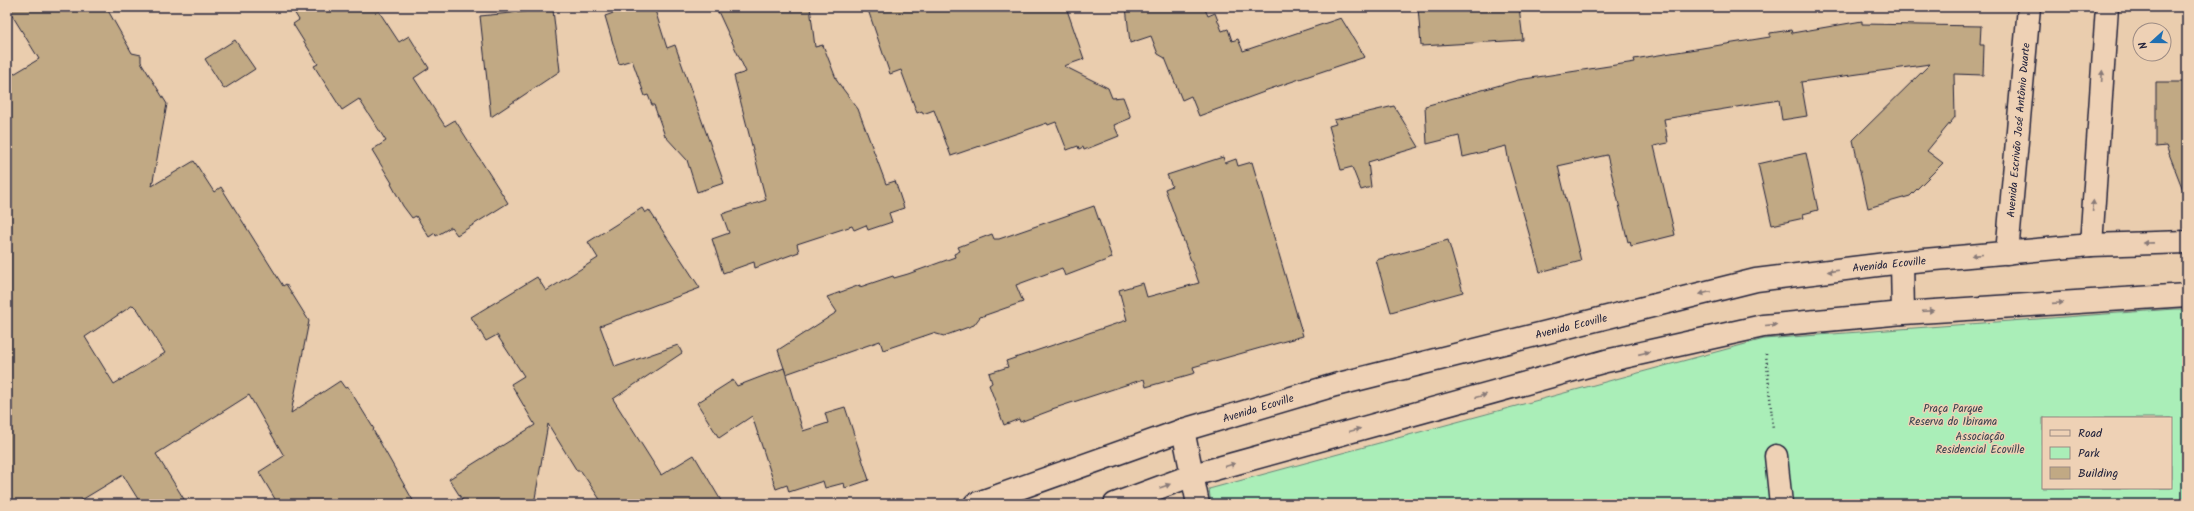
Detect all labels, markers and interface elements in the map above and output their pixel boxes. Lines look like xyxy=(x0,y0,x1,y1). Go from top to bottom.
north arrow xyxy=(2132,22,2172,62)
text: N xyxy=(2134,39,2153,52)
street label: Avenida Escrivão José Antônio Duarte xyxy=(2002,42,2036,218)
one-way arrow xyxy=(2099,70,2106,82)
one-way arrow xyxy=(2090,200,2097,212)
one-way arrow xyxy=(2141,240,2154,246)
street label: Avenida Ecoville xyxy=(1851,252,1927,278)
one-way arrow xyxy=(1971,252,1983,259)
one-way arrow xyxy=(1827,267,1839,274)
one-way arrow xyxy=(1699,290,1712,296)
one-way arrow xyxy=(2052,300,2065,306)
one-way arrow xyxy=(1922,308,1934,315)
street label: Avenida Ecoville xyxy=(1533,309,1609,345)
one-way arrow xyxy=(1765,322,1777,329)
one-way arrow xyxy=(1637,349,1650,355)
street label: Avenida Ecoville xyxy=(1220,390,1296,428)
one-way arrow xyxy=(1475,392,1487,398)
park label: Praça Parque Reserva do Ibirama xyxy=(1909,400,1997,431)
legend xyxy=(2042,417,2172,489)
text: Road xyxy=(2078,424,2103,443)
one-way arrow xyxy=(1350,427,1362,433)
park label: Associação Residencial Ecoville xyxy=(1936,428,2024,459)
text: Park xyxy=(2078,444,2100,463)
one-way arrow xyxy=(1224,462,1236,468)
text: Building xyxy=(2078,464,2118,483)
one-way arrow xyxy=(1159,482,1171,488)

